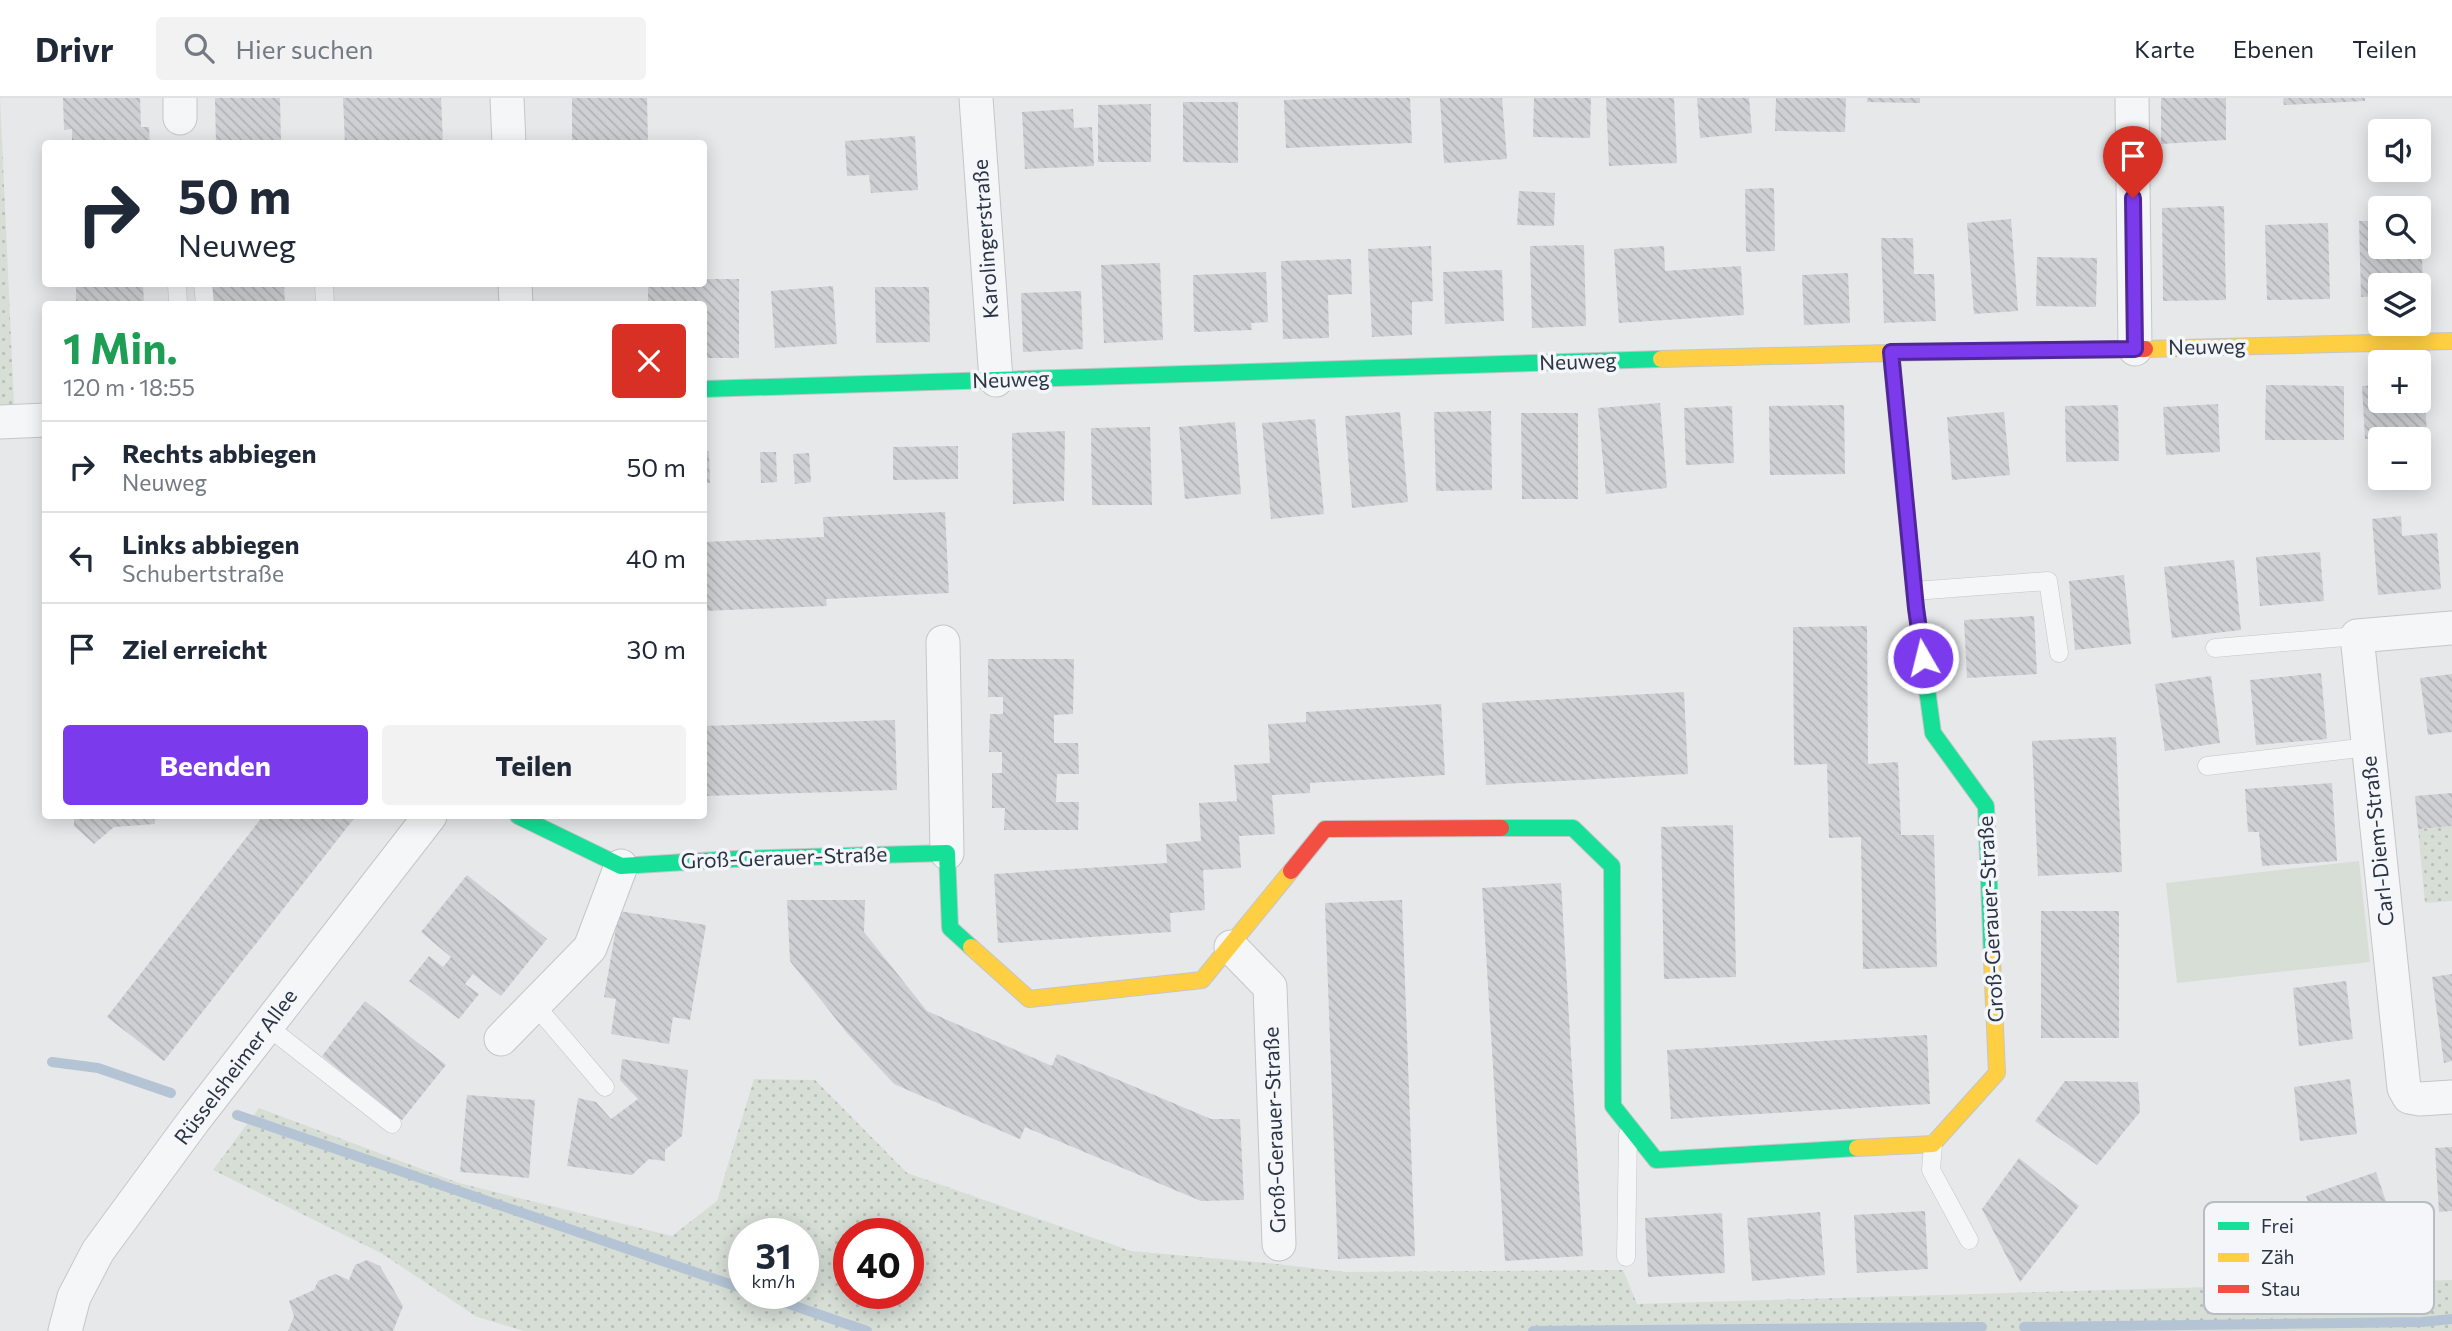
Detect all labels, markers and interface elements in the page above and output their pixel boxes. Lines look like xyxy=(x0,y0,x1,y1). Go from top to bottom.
search box xyxy=(156,17,646,80)
text: Drivr xyxy=(35,28,114,69)
icon: search xyxy=(180,29,218,67)
text: Hier suchen xyxy=(236,33,374,64)
text: Karte xyxy=(2134,34,2195,63)
text: Ebenen xyxy=(2233,34,2314,63)
text: Teilen xyxy=(2352,34,2417,63)
map controls xyxy=(2368,119,2431,490)
button: sound xyxy=(2368,119,2431,182)
pin xyxy=(2103,126,2163,198)
icon: arrive xyxy=(2114,137,2152,175)
street label: Karolingerstraße xyxy=(966,159,1003,320)
text: 50 m xyxy=(178,164,291,224)
icon: right xyxy=(63,168,154,259)
button: search xyxy=(2368,196,2431,259)
text: Neuweg xyxy=(178,224,296,264)
button: layers xyxy=(2368,273,2431,336)
text: 1 Min. xyxy=(63,321,178,373)
button: close xyxy=(612,324,686,398)
street label: Neuweg xyxy=(2168,332,2246,359)
street label: Neuweg xyxy=(1539,347,1617,374)
button: + xyxy=(2368,350,2431,413)
street label: Neuweg xyxy=(972,365,1050,392)
text: 120 m · 18:55 xyxy=(63,373,195,401)
button: − xyxy=(2368,427,2431,490)
text: Rechts abbiegen xyxy=(122,437,317,468)
icon: right xyxy=(63,448,101,486)
text: 50 m xyxy=(626,451,686,482)
text: Neuweg xyxy=(122,468,207,496)
text: Links abbiegen xyxy=(122,528,300,559)
icon: left xyxy=(63,539,101,577)
text: 40 m xyxy=(626,542,686,573)
text: Schubertstraße xyxy=(122,559,284,587)
position arrow xyxy=(1886,621,1960,695)
icon: arrive xyxy=(63,630,101,668)
text: Ziel erreicht xyxy=(122,633,267,664)
text: 30 m xyxy=(627,633,686,664)
button: Beenden xyxy=(63,725,368,805)
button: Teilen xyxy=(382,725,686,805)
street label: Carl-Diem-Straße xyxy=(2355,755,2398,927)
street label: Groß-Gerauer-Straße xyxy=(1972,815,2007,1023)
street label: Groß-Gerauer-Straße xyxy=(680,840,888,873)
street label: Rüsselsheimer Allee xyxy=(168,983,301,1149)
street label: Groß-Gerauer-Straße xyxy=(1257,1026,1290,1234)
legend xyxy=(2204,1202,2434,1314)
text: Frei xyxy=(2261,1214,2294,1237)
speed limit sign: 40 xyxy=(833,1218,924,1309)
text: 31 xyxy=(755,1233,792,1276)
text: Zäh xyxy=(2261,1245,2295,1268)
text: km/h xyxy=(752,1270,795,1292)
text: Stau xyxy=(2261,1277,2300,1300)

